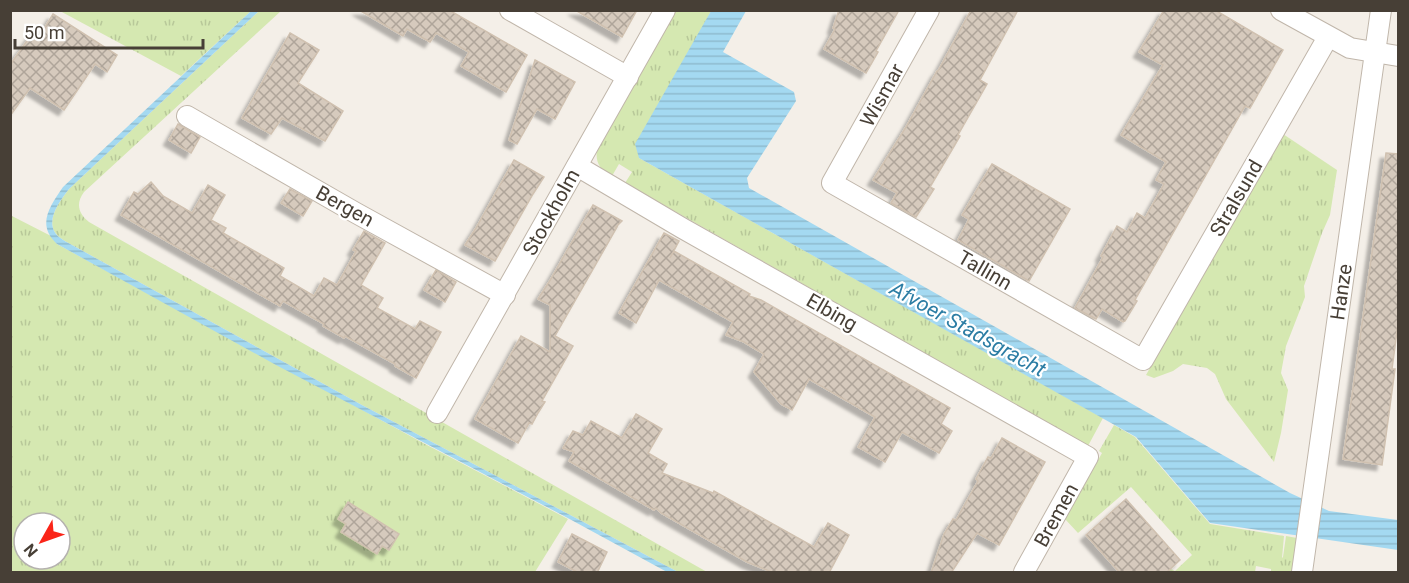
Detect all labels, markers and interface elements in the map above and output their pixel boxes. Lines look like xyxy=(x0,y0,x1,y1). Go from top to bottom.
scale bar xyxy=(15,12,202,50)
text: 50 m xyxy=(24,22,64,43)
street label: Wismar xyxy=(855,59,909,131)
street label: Stralsund xyxy=(1205,156,1267,240)
street label: Stockholm xyxy=(517,165,585,259)
street label: Bergen xyxy=(312,180,378,232)
street label: Tallinn xyxy=(954,245,1016,295)
street label: Hanze xyxy=(1325,262,1357,322)
water label: Afvoer Stadsgracht xyxy=(885,276,1050,382)
street label: Elbing xyxy=(802,288,862,336)
street label: Bremen xyxy=(1029,479,1083,551)
north arrow xyxy=(12,511,72,571)
text: N xyxy=(20,540,42,561)

